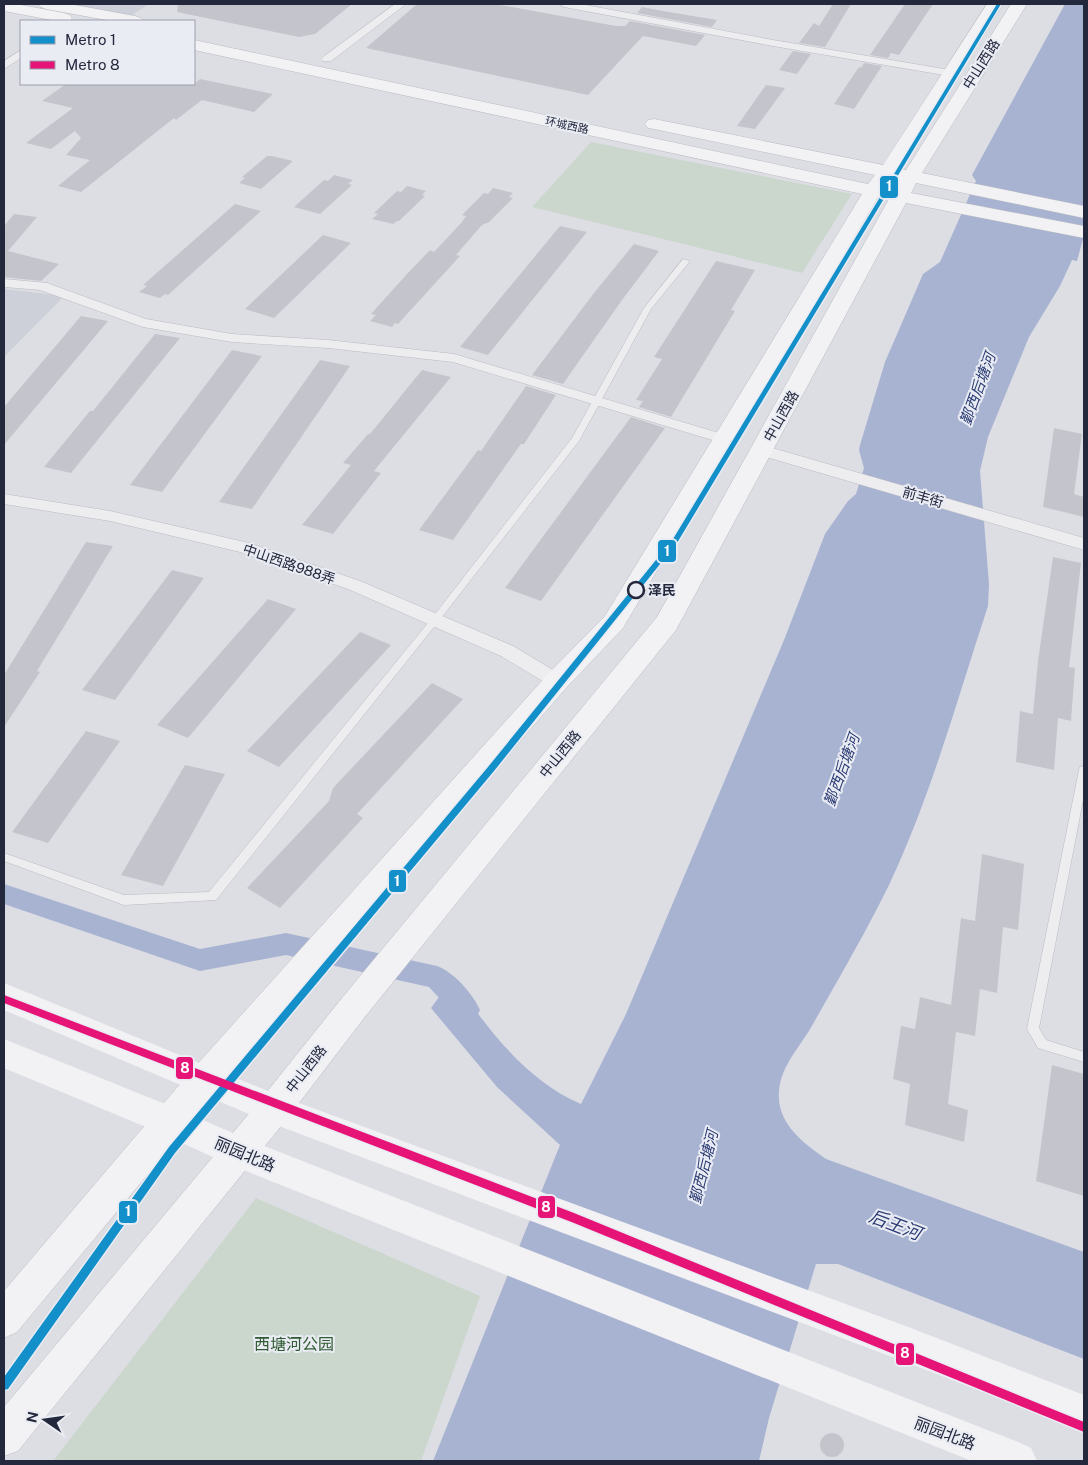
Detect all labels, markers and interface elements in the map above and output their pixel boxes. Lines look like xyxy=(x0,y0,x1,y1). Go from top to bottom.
legend xyxy=(20,20,195,85)
text: Metro 1 xyxy=(65,31,116,48)
street label: 中山西路 xyxy=(959,36,1003,92)
text: Metro 8 xyxy=(65,56,120,73)
street label: 环城西路 xyxy=(544,115,590,135)
line badge: 1 xyxy=(879,175,899,199)
text: 1 xyxy=(886,178,892,194)
water label: 鄞西后塘河 xyxy=(957,348,999,427)
street label: 中山西路 xyxy=(760,388,802,444)
street label: 前丰街 xyxy=(901,484,945,510)
line badge: 1 xyxy=(657,539,677,563)
street label: 中山西路988弄 xyxy=(241,541,337,587)
text: 1 xyxy=(664,543,670,559)
marker: 泽民 xyxy=(627,581,645,599)
place label: 泽民 xyxy=(648,582,676,598)
street label: 中山西路 xyxy=(536,727,584,781)
water label: 鄞西后塘河 xyxy=(821,729,863,808)
line badge: 1 xyxy=(388,869,407,893)
text: 1 xyxy=(394,873,400,889)
street label: 中山西路 xyxy=(282,1042,330,1096)
line badge: 8 xyxy=(175,1056,194,1080)
text: 8 xyxy=(180,1060,190,1076)
water label: 鄞西后塘河 xyxy=(686,1126,722,1205)
street label: 丽园北路 xyxy=(212,1133,278,1176)
line badge: 8 xyxy=(537,1195,556,1219)
text: 8 xyxy=(541,1199,551,1215)
line badge: 1 xyxy=(118,1200,138,1224)
text: 1 xyxy=(125,1203,131,1219)
water label: 后王河 xyxy=(866,1205,927,1245)
park label: 西塘河公园 xyxy=(254,1335,334,1354)
line badge: 8 xyxy=(895,1342,915,1366)
text: 8 xyxy=(900,1345,910,1361)
north arrow xyxy=(20,1395,70,1445)
text: N xyxy=(23,1410,41,1424)
street label: 丽园北路 xyxy=(912,1413,978,1454)

